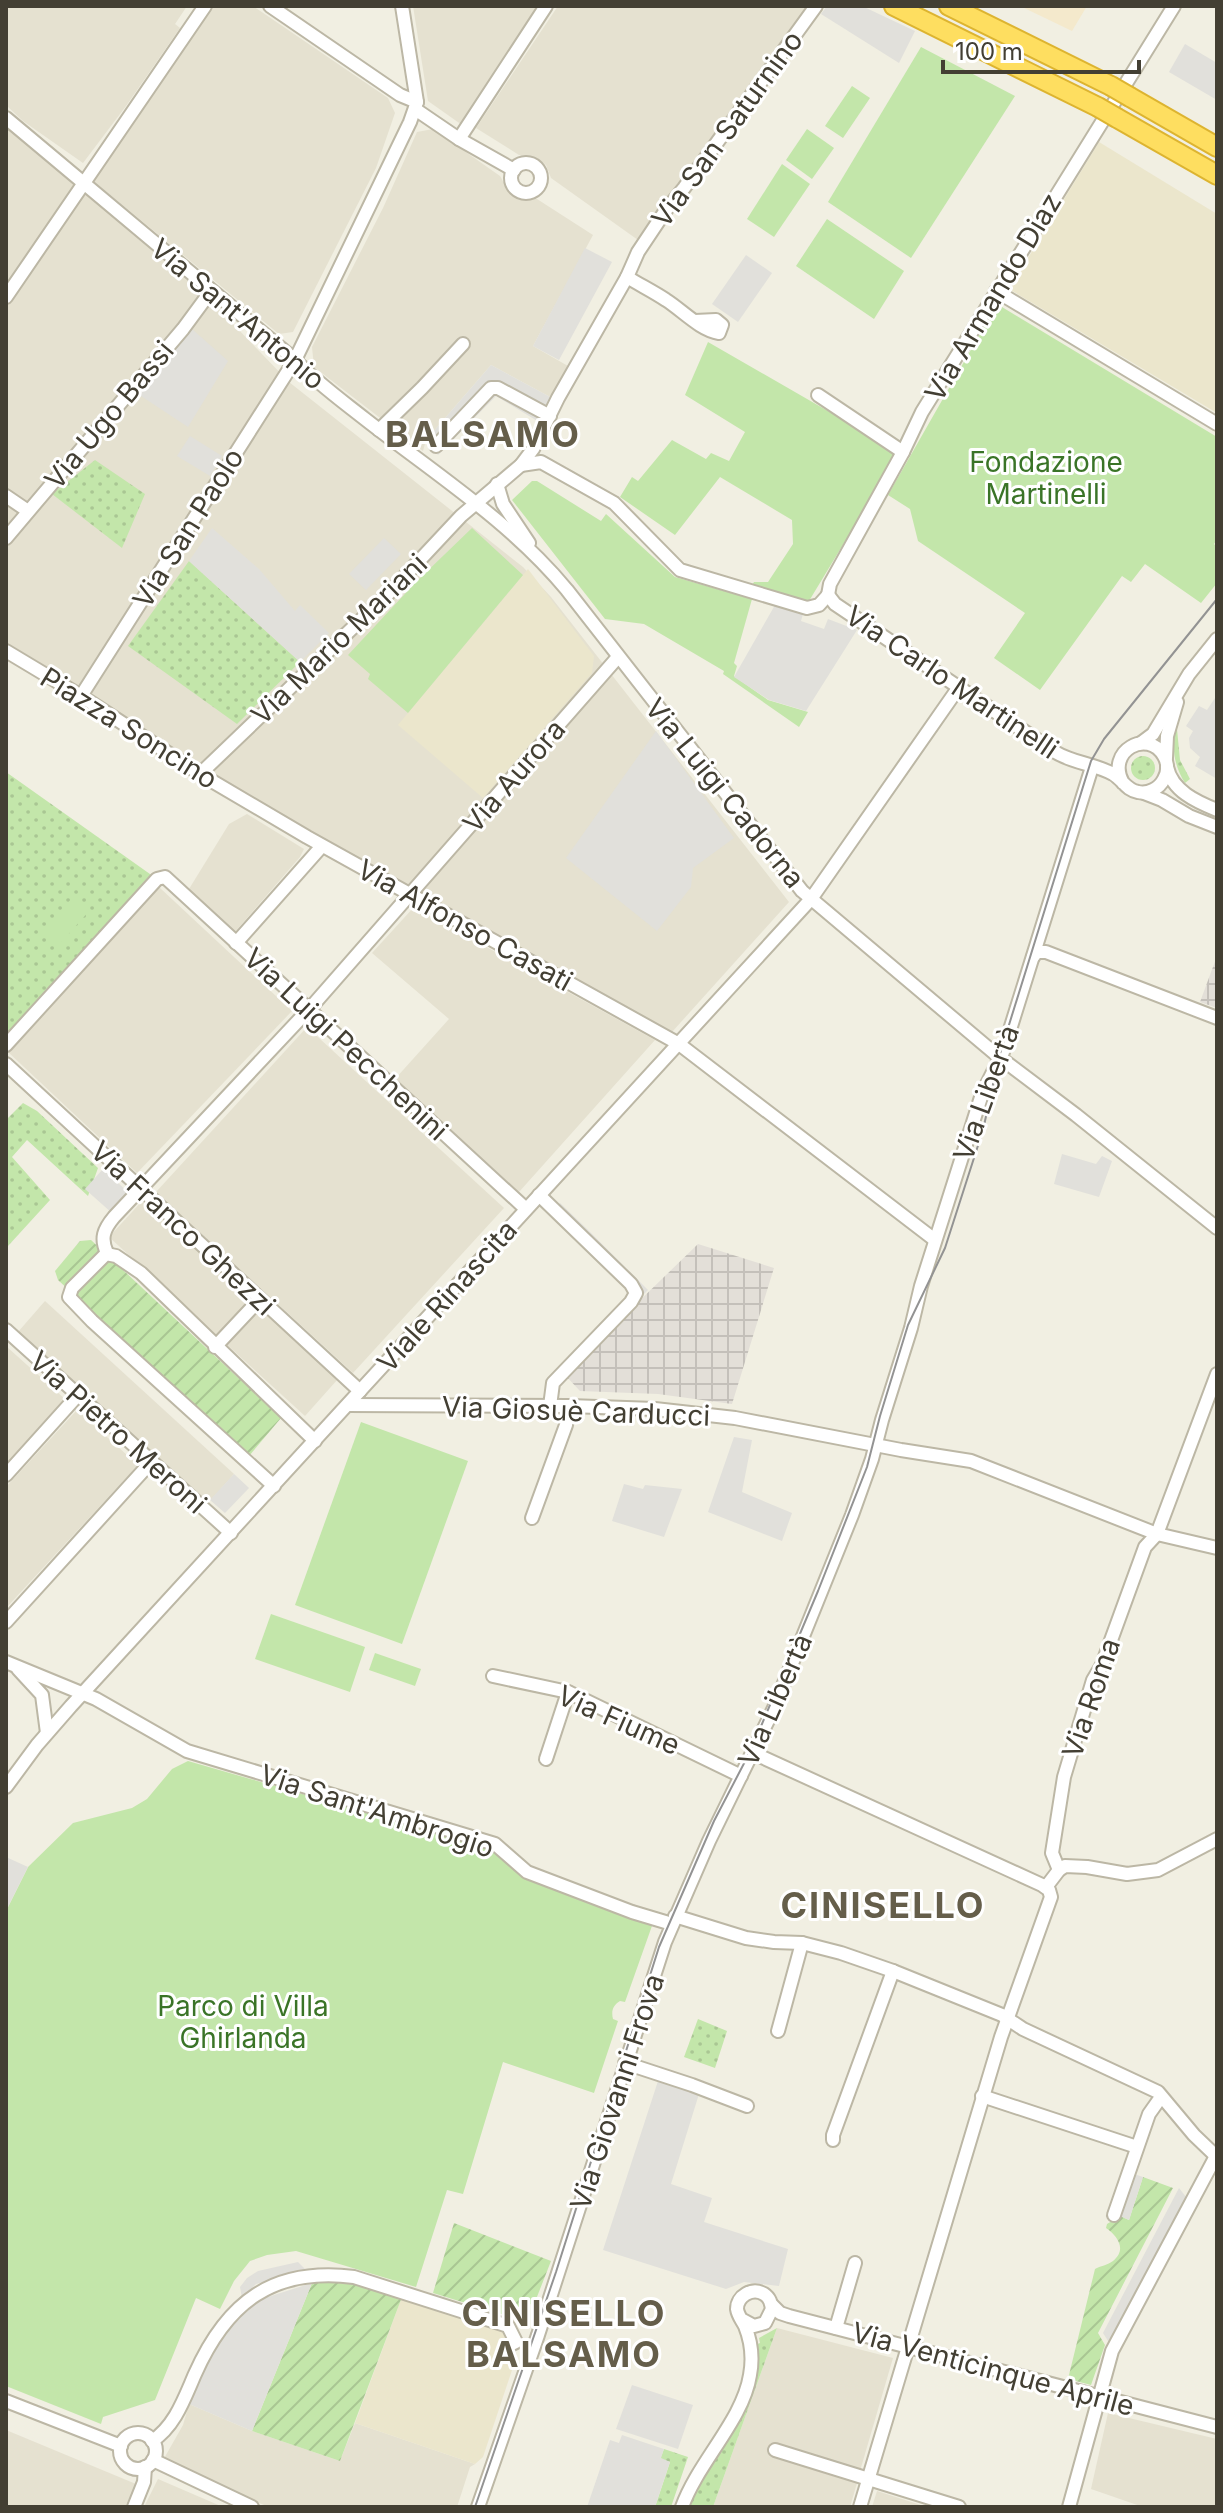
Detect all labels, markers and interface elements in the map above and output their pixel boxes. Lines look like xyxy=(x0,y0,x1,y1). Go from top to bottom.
street label: Via San Saturnino xyxy=(644,24,810,234)
scale bar xyxy=(943,24,1139,74)
text: 100 m xyxy=(955,37,1023,66)
street label: Via Armando Diaz xyxy=(917,187,1069,407)
street label: Via Sant'Antonio xyxy=(144,231,332,397)
street label: Via Ugo Bassi xyxy=(37,334,181,496)
district label: BALSAMO xyxy=(385,412,581,456)
street label: Via San Paolo xyxy=(125,442,251,614)
park label: Fondazione Martinelli xyxy=(969,445,1123,511)
street label: Via Mario Mariani xyxy=(244,547,434,731)
street label: Via Carlo Martinelli xyxy=(839,598,1065,766)
street label: Piazza Soncino xyxy=(34,660,224,796)
street label: Via Luigi Cadorna xyxy=(638,691,812,895)
street label: Via Aurora xyxy=(456,713,572,839)
street label: Via Alfonso Casati xyxy=(351,852,579,998)
street label: Via Luigi Pecchenini xyxy=(237,941,455,1147)
street label: Via Libertà xyxy=(946,1021,1026,1165)
street label: Via Franco Ghezzi xyxy=(84,1134,282,1322)
street label: Viale Rinascita xyxy=(370,1213,524,1379)
street label: Via Pietro Meroni xyxy=(22,1344,214,1520)
street label: Via Giosuè Carducci xyxy=(441,1389,711,1433)
street label: Via Libertà xyxy=(731,1628,819,1772)
street label: Via Roma xyxy=(1055,1634,1127,1762)
street label: Via Fiume xyxy=(553,1678,685,1762)
street label: Via Sant'Ambrogio xyxy=(256,1757,498,1865)
district label: CINISELLO xyxy=(780,1883,986,1927)
street label: Via Giovanni Frova xyxy=(563,1970,671,2214)
park label: Parco di Villa Ghirlanda xyxy=(157,1989,329,2055)
district label: CINISELLO BALSAMO xyxy=(461,2291,667,2376)
street label: Via Venticinque Aprile xyxy=(848,2315,1138,2423)

